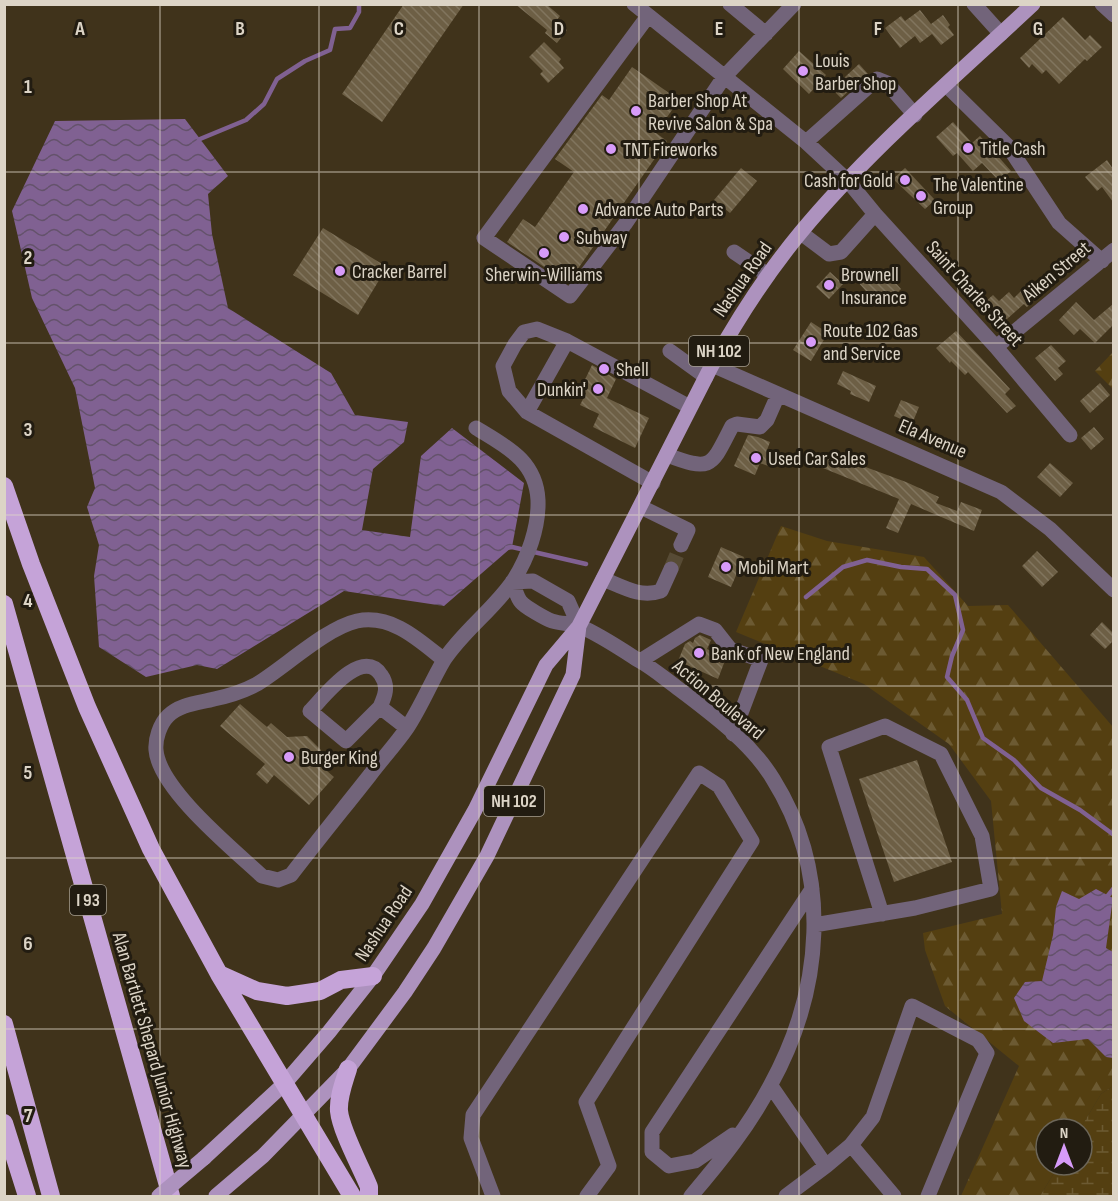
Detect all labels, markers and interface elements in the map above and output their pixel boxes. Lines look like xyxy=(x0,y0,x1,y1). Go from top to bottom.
text: A xyxy=(74,17,85,41)
text: B xyxy=(235,17,245,41)
text: C xyxy=(394,17,404,41)
text: D xyxy=(554,17,564,41)
text: E xyxy=(715,17,723,41)
text: F xyxy=(874,17,882,41)
text: G xyxy=(1033,17,1043,41)
place label: Louis Barber Shop xyxy=(815,49,896,96)
marker: Louis Barber Shop xyxy=(796,64,810,78)
text: 1 xyxy=(24,75,32,99)
place label: Barber Shop At Revive Salon & Spa xyxy=(648,89,773,136)
marker: Barber Shop At Revive Salon & Spa xyxy=(629,104,643,118)
place label: Title Cash xyxy=(980,137,1046,161)
place label: TNT Fireworks xyxy=(623,138,717,162)
marker: Title Cash xyxy=(961,141,975,155)
marker: TNT Fireworks xyxy=(604,142,618,156)
place label: Cash for Gold xyxy=(804,169,893,193)
marker: Cash for Gold xyxy=(898,173,912,187)
place label: The Valentine Group xyxy=(933,173,1024,220)
marker: The Valentine Group xyxy=(914,189,928,203)
place label: Advance Auto Parts xyxy=(594,198,724,222)
marker: Advance Auto Parts xyxy=(576,202,590,216)
place label: Subway xyxy=(576,226,628,250)
marker: Subway xyxy=(557,230,571,244)
street label: Saint Charles Street xyxy=(921,236,1028,351)
street label: Aiken Street xyxy=(1017,236,1096,308)
street label: Nashua Road xyxy=(708,237,777,322)
text: 2 xyxy=(24,246,32,270)
marker: Sherwin-Williams xyxy=(537,246,551,260)
place label: Cracker Barrel xyxy=(352,260,447,284)
place label: Sherwin-Williams xyxy=(485,263,603,287)
place label: Brownell Insurance xyxy=(841,263,907,310)
marker: Cracker Barrel xyxy=(333,264,347,278)
marker: Brownell Insurance xyxy=(822,278,836,292)
place label: Route 102 Gas and Service xyxy=(823,319,918,366)
marker: Route 102 Gas and Service xyxy=(804,335,818,349)
road number: NH 102 xyxy=(689,336,749,366)
place label: Shell xyxy=(616,358,649,382)
marker: Shell xyxy=(597,362,611,376)
place label: Dunkin' xyxy=(537,378,586,402)
marker: Dunkin' xyxy=(591,382,605,396)
street label: Ela Avenue xyxy=(895,414,970,464)
text: 3 xyxy=(24,418,33,442)
place label: Used Car Sales xyxy=(768,447,866,471)
marker: Used Car Sales xyxy=(749,451,763,465)
place label: Mobil Mart xyxy=(738,556,809,580)
marker: Mobil Mart xyxy=(719,560,733,574)
text: 4 xyxy=(23,589,33,613)
place label: Bank of New England xyxy=(711,642,850,666)
marker: Bank of New England xyxy=(692,646,706,660)
street label: Action Boulevard xyxy=(667,654,769,745)
place label: Burger King xyxy=(301,746,378,770)
marker: Burger King xyxy=(282,750,296,764)
text: 5 xyxy=(24,761,33,785)
road number: NH 102 xyxy=(484,786,544,816)
street label: Nashua Road xyxy=(350,881,418,966)
road number: I 93 xyxy=(70,885,106,915)
street label: Alan Bartlett Shepard Junior Highway xyxy=(107,929,197,1171)
text: 6 xyxy=(23,932,33,956)
text: 7 xyxy=(24,1104,33,1128)
north arrow xyxy=(1034,1117,1094,1177)
text: N xyxy=(1060,1124,1068,1143)

